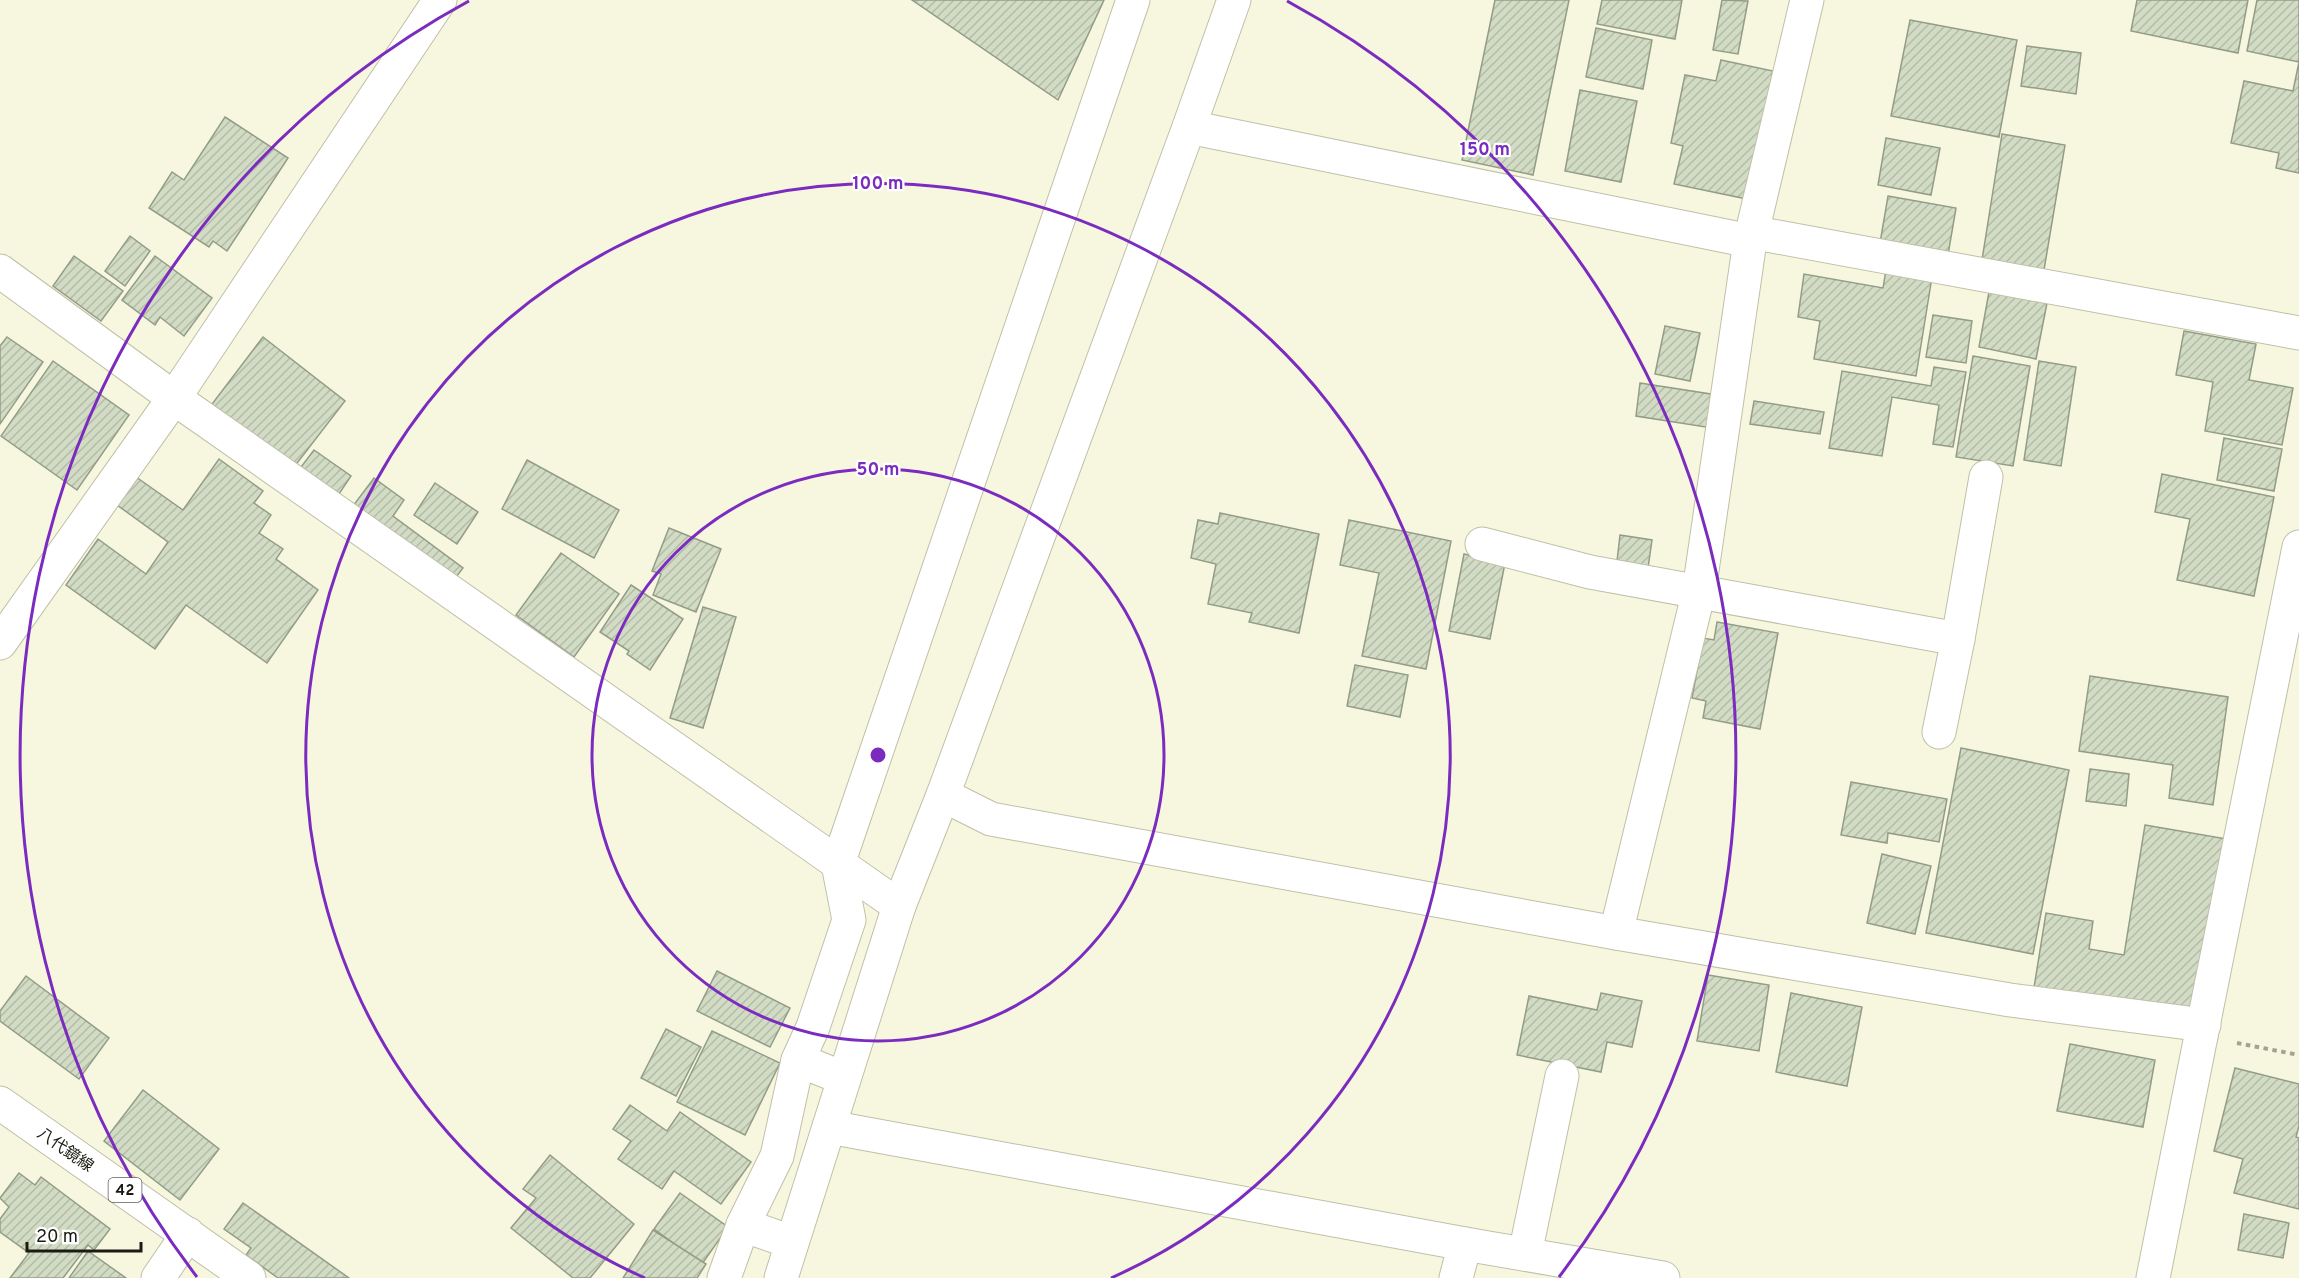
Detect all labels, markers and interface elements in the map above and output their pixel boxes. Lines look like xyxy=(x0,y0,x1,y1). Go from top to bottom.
text: 150 m xyxy=(1460,139,1510,162)
text: 100 m xyxy=(852,173,904,196)
text: 50 m xyxy=(856,459,900,482)
centre of rings xyxy=(868,745,888,765)
street label: 八代鏡線 xyxy=(33,1124,97,1177)
road number: 42 xyxy=(108,1178,142,1202)
scale bar xyxy=(27,1215,141,1253)
text: 20 m xyxy=(36,1226,78,1249)

